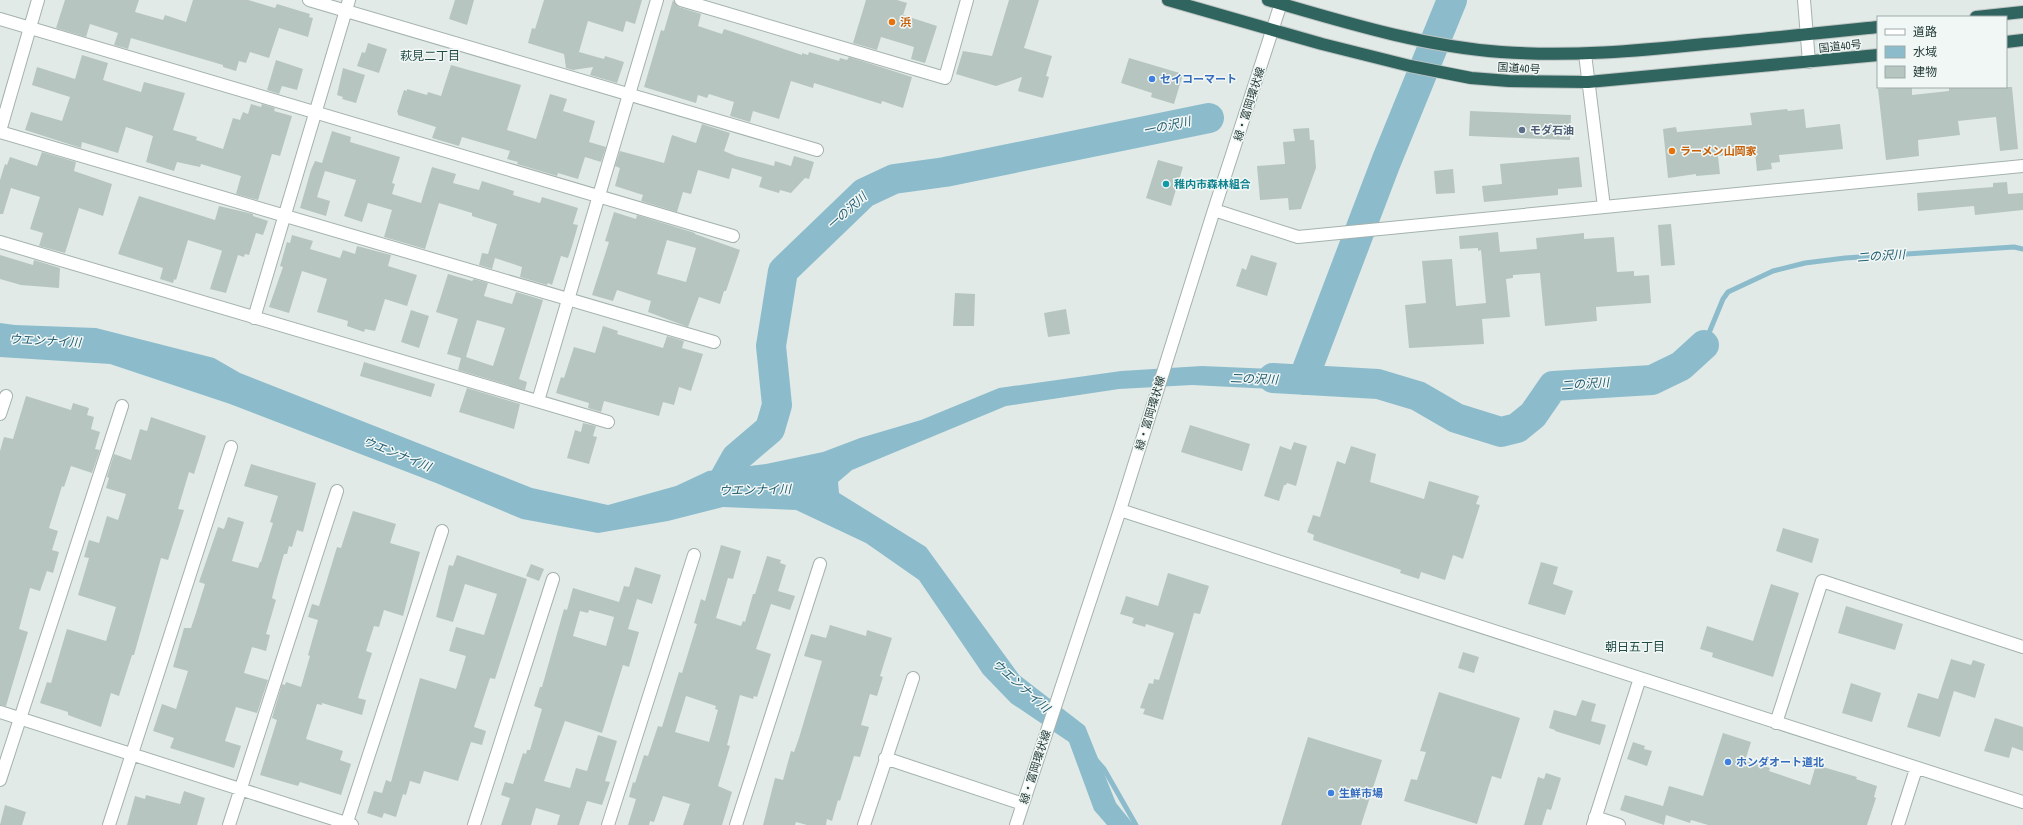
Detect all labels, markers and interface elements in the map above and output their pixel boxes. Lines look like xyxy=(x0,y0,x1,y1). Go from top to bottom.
place label: 浜 xyxy=(900,15,911,29)
legend xyxy=(1877,16,2007,88)
marker: 浜 xyxy=(887,17,897,27)
text: 道路 xyxy=(1913,24,1937,40)
street label: 国道40号 xyxy=(1818,37,1862,55)
text: 水域 xyxy=(1913,44,1937,60)
district label: 萩見二丁目 xyxy=(400,48,460,64)
street label: 国道40号 xyxy=(1497,60,1541,76)
text: 建物 xyxy=(1913,64,1937,80)
street label: 緑・富岡環状線 xyxy=(1230,65,1268,143)
place label: セイコーマート xyxy=(1160,72,1237,86)
marker: セイコーマート xyxy=(1147,74,1157,84)
water label: 一の沢川 xyxy=(1142,113,1194,139)
place label: モダ石油 xyxy=(1530,123,1574,137)
marker: モダ石油 xyxy=(1517,125,1527,135)
place label: ラーメン山岡家 xyxy=(1680,144,1757,158)
marker: ラーメン山岡家 xyxy=(1667,146,1677,156)
place label: 稚内市森林組合 xyxy=(1174,177,1251,191)
marker: 稚内市森林組合 xyxy=(1161,179,1171,189)
water label: 一の沢川 xyxy=(824,188,872,233)
water label: 二の沢川 xyxy=(1856,246,1907,266)
water label: ウエンナイ川 xyxy=(9,331,83,351)
water label: 二の沢川 xyxy=(1230,370,1280,388)
street label: 緑・富岡環状線 xyxy=(1132,374,1168,452)
water label: 二の沢川 xyxy=(1560,374,1611,394)
water label: ウエンナイ川 xyxy=(361,433,435,476)
water label: ウエンナイ川 xyxy=(719,481,793,499)
district label: 朝日五丁目 xyxy=(1605,639,1665,655)
water label: ウエンナイ川 xyxy=(989,656,1055,717)
street label: 緑・富岡環状線 xyxy=(1016,728,1054,806)
place label: ホンダオート道北 xyxy=(1736,755,1824,769)
marker: ホンダオート道北 xyxy=(1723,757,1733,767)
place label: 生鮮市場 xyxy=(1339,786,1383,800)
marker: 生鮮市場 xyxy=(1326,788,1336,798)

